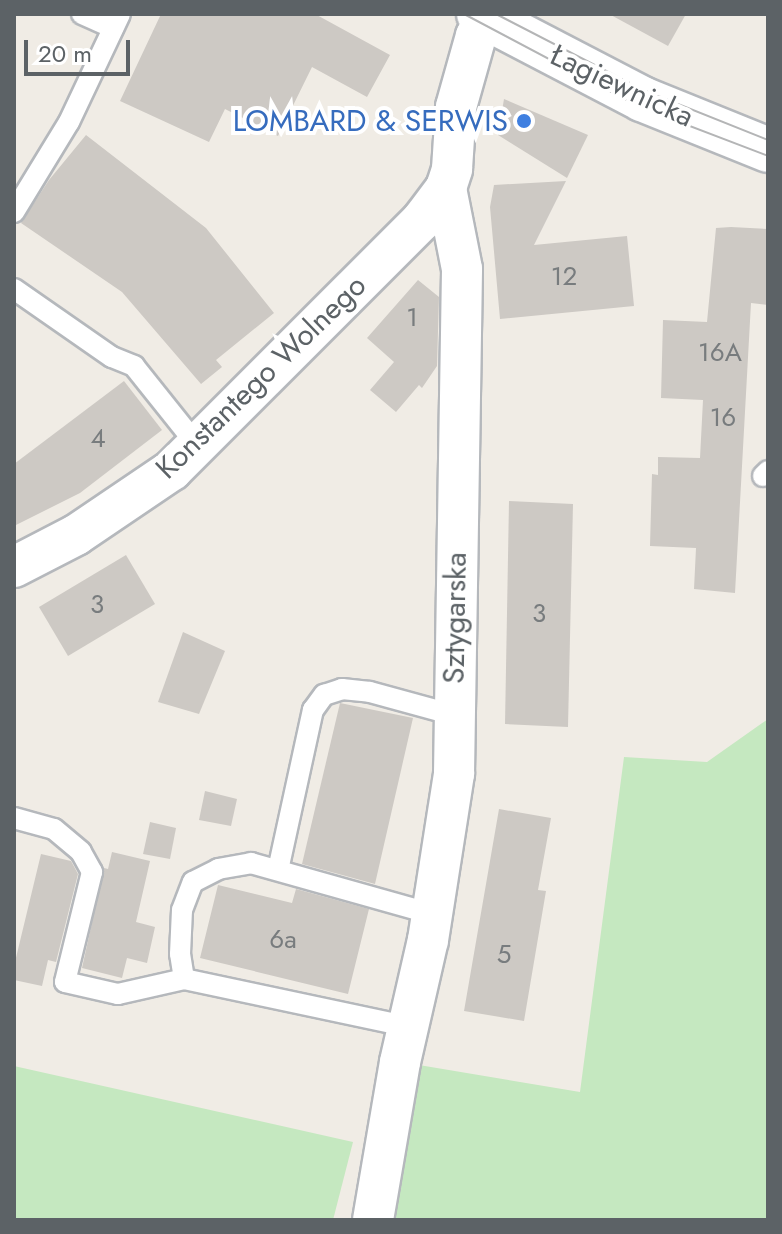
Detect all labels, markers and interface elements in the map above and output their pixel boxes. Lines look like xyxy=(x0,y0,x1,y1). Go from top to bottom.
scale bar xyxy=(28,24,134,74)
text: 20 m xyxy=(38,36,92,71)
street label: Łagiewnicka xyxy=(545,37,699,135)
place label: LOMBARD & SERWIS xyxy=(233,103,508,139)
marker: LOMBARD & SERWIS xyxy=(515,112,533,130)
house number: 12 xyxy=(551,261,577,293)
street label: Konstantego Wolnego xyxy=(148,267,374,487)
house number: 1 xyxy=(406,302,418,334)
house number: 16A xyxy=(698,337,742,369)
house number: 16 xyxy=(710,402,736,434)
house number: 4 xyxy=(90,423,106,455)
street label: Sztygarska xyxy=(436,552,474,684)
house number: 3 xyxy=(90,589,104,621)
house number: 3 xyxy=(532,598,546,630)
house number: 6a xyxy=(269,924,297,956)
house number: 5 xyxy=(497,939,511,971)

